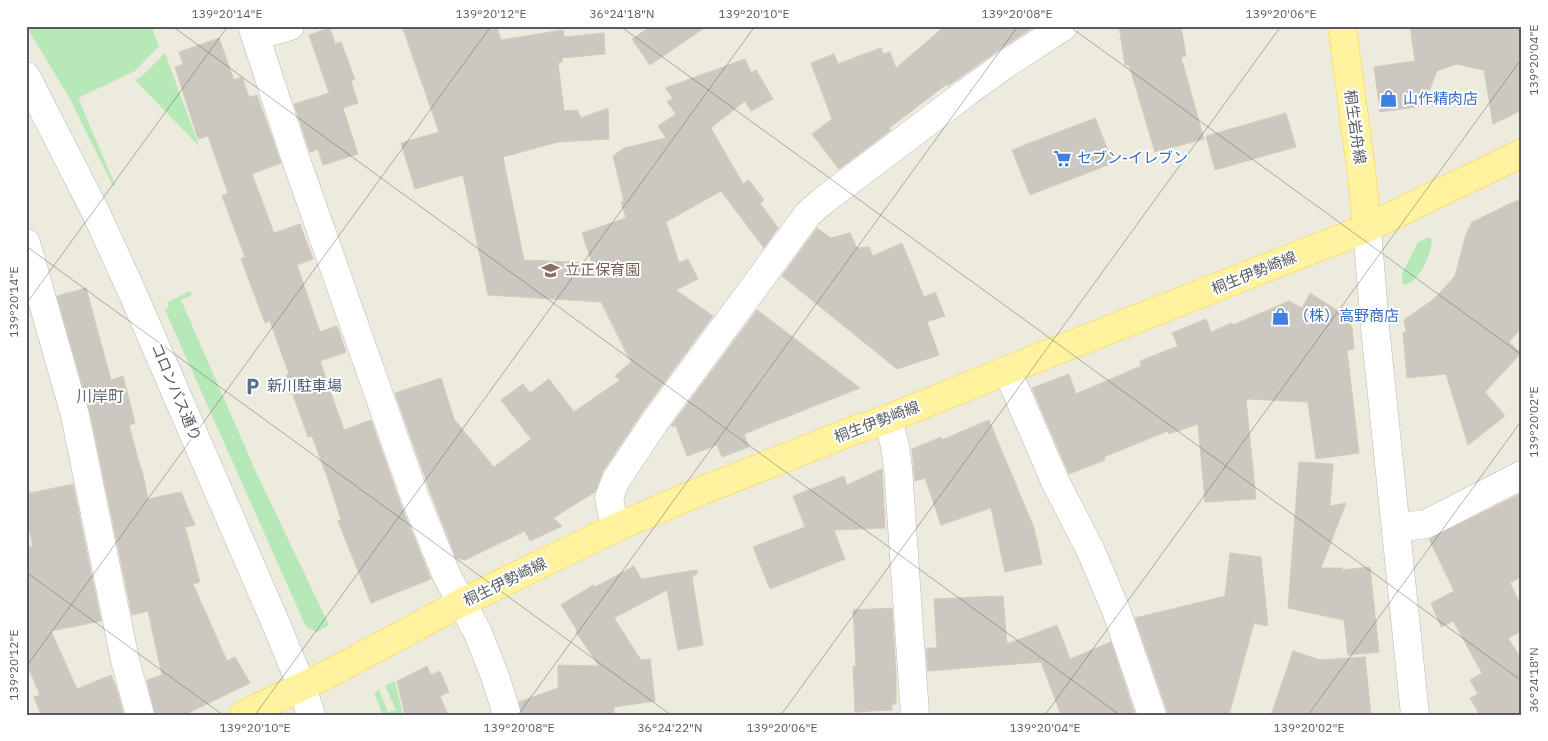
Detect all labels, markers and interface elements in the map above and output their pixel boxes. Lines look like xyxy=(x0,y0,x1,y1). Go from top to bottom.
text: 139°20'14"E xyxy=(192,6,262,21)
text: 139°20'12"E xyxy=(456,6,526,21)
text: 36°24'18"N xyxy=(589,6,655,21)
text: 139°20'10"E xyxy=(719,6,789,21)
text: 139°20'08"E xyxy=(982,6,1052,21)
text: 139°20'06"E xyxy=(1246,6,1316,21)
text: 139°20'04"E xyxy=(1526,25,1541,95)
street label: 桐生岩舟線 xyxy=(1341,88,1370,165)
shop icon: 山作精肉店 xyxy=(1379,89,1399,109)
place label: 山作精肉店 xyxy=(1403,89,1478,108)
supermarket icon: セブン-イレブン xyxy=(1053,148,1073,168)
place label: セブン-イレブン xyxy=(1077,148,1188,167)
street label: 桐生伊勢崎線 xyxy=(1209,247,1299,298)
school or university icon: 立正保育園 xyxy=(541,260,561,280)
place label: 立正保育園 xyxy=(565,260,640,279)
text: 139°20'14"E xyxy=(6,267,21,337)
shop icon: （株）高野商店 xyxy=(1270,306,1290,326)
place label: （株）高野商店 xyxy=(1294,306,1399,325)
street label: コロンバス通り xyxy=(147,340,206,444)
parking icon: 新川駐車場 xyxy=(243,376,263,396)
place label: 新川駐車場 xyxy=(267,376,342,395)
district label: 川岸町 xyxy=(76,386,124,406)
text: 139°20'02"E xyxy=(1526,387,1541,457)
street label: 桐生伊勢崎線 xyxy=(831,397,922,447)
street label: 桐生伊勢崎線 xyxy=(460,553,549,610)
text: 139°20'12"E xyxy=(6,630,21,700)
text: 36°24'18"N xyxy=(1526,647,1541,713)
text: 139°20'10"E xyxy=(220,720,290,735)
text: 139°20'08"E xyxy=(484,720,554,735)
text: 36°24'22"N xyxy=(637,720,703,735)
text: 139°20'06"E xyxy=(747,720,817,735)
text: 139°20'04"E xyxy=(1010,720,1080,735)
text: 139°20'02"E xyxy=(1274,720,1344,735)

